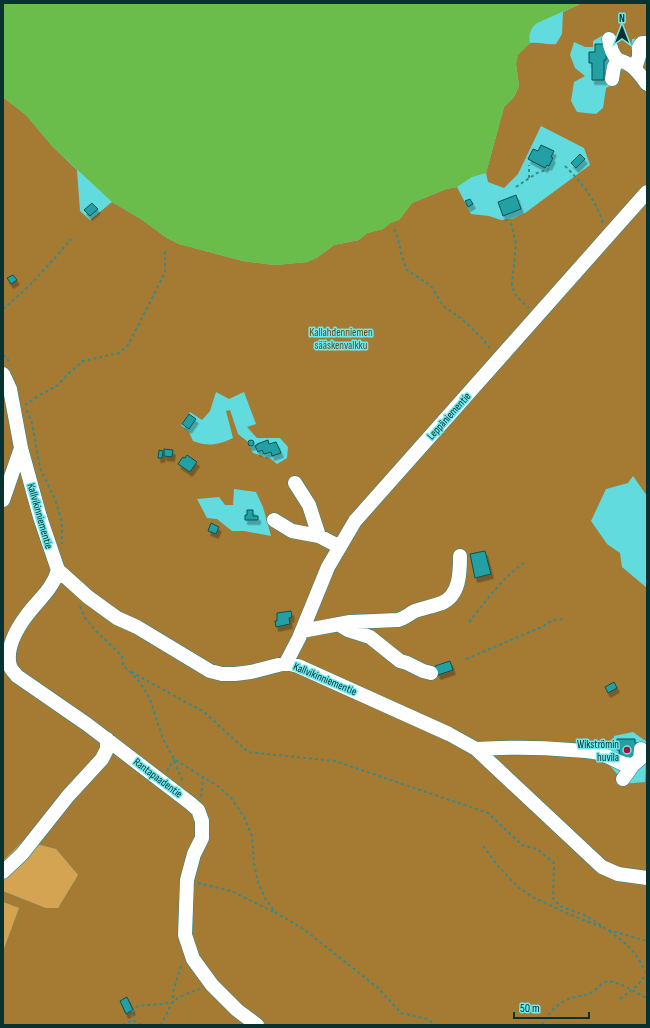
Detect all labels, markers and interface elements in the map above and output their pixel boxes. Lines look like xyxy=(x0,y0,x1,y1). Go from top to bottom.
north arrow xyxy=(602,8,642,48)
text: N xyxy=(619,12,625,25)
park label: Kallahdenniemen sääskenvalkku xyxy=(309,326,373,352)
street label: Leppäniementie xyxy=(424,390,474,442)
street label: Kallvikinniementie xyxy=(24,482,56,550)
street label: Kallvikinniementie xyxy=(291,660,359,698)
place label: Wikströmin huvila xyxy=(577,738,619,764)
marker: Wikströmin huvila xyxy=(622,745,632,755)
street label: Rantapaadentie xyxy=(131,755,185,801)
scale bar xyxy=(514,994,589,1020)
text: 50 m xyxy=(520,1001,540,1016)

